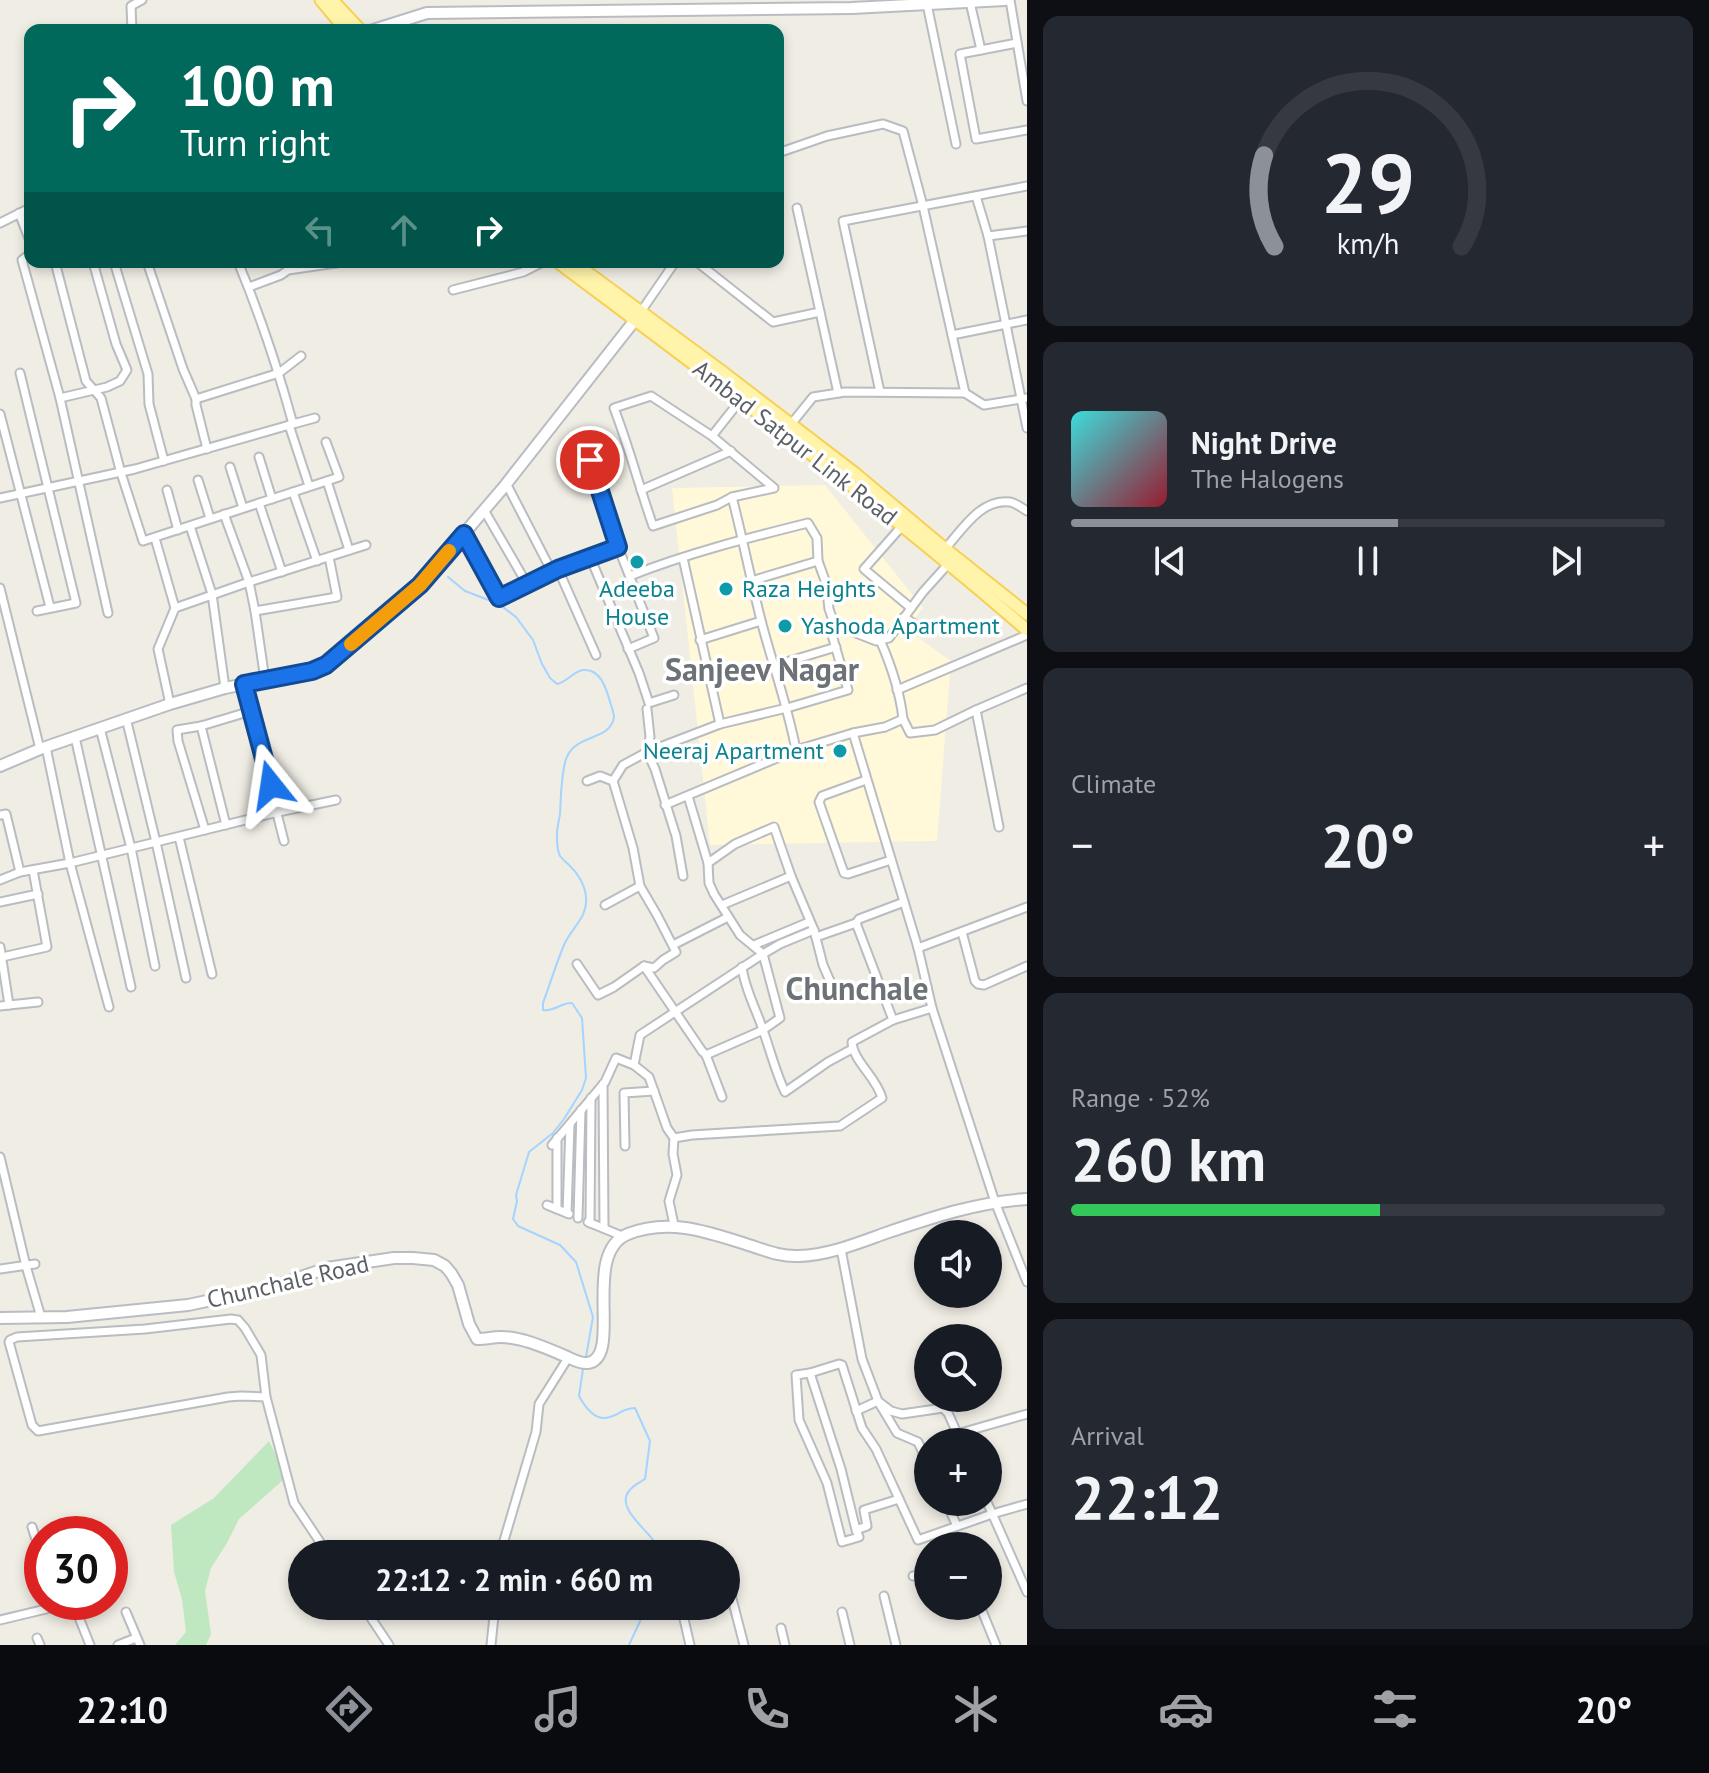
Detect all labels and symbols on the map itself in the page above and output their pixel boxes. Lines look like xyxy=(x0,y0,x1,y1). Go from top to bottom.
street label: Ambad Satpur Link Road xyxy=(687,353,904,532)
pin xyxy=(556,426,624,494)
marker: Adeeba House xyxy=(628,553,646,571)
place label: Adeeba House xyxy=(599,573,675,632)
place label: Raza Heights xyxy=(742,573,876,604)
marker: Raza Heights xyxy=(717,580,735,598)
place label: Yashoda Apartment xyxy=(801,610,1000,641)
marker: Yashoda Apartment xyxy=(776,617,794,635)
district label: Sanjeev Nagar xyxy=(665,648,860,690)
place label: Neeraj Apartment xyxy=(643,735,824,766)
marker: Neeraj Apartment xyxy=(831,742,849,760)
position arrow xyxy=(229,743,313,827)
district label: Chunchale xyxy=(786,967,928,1009)
street label: Chunchale Road xyxy=(204,1248,372,1315)
speed limit sign: 30 xyxy=(24,1516,128,1620)

